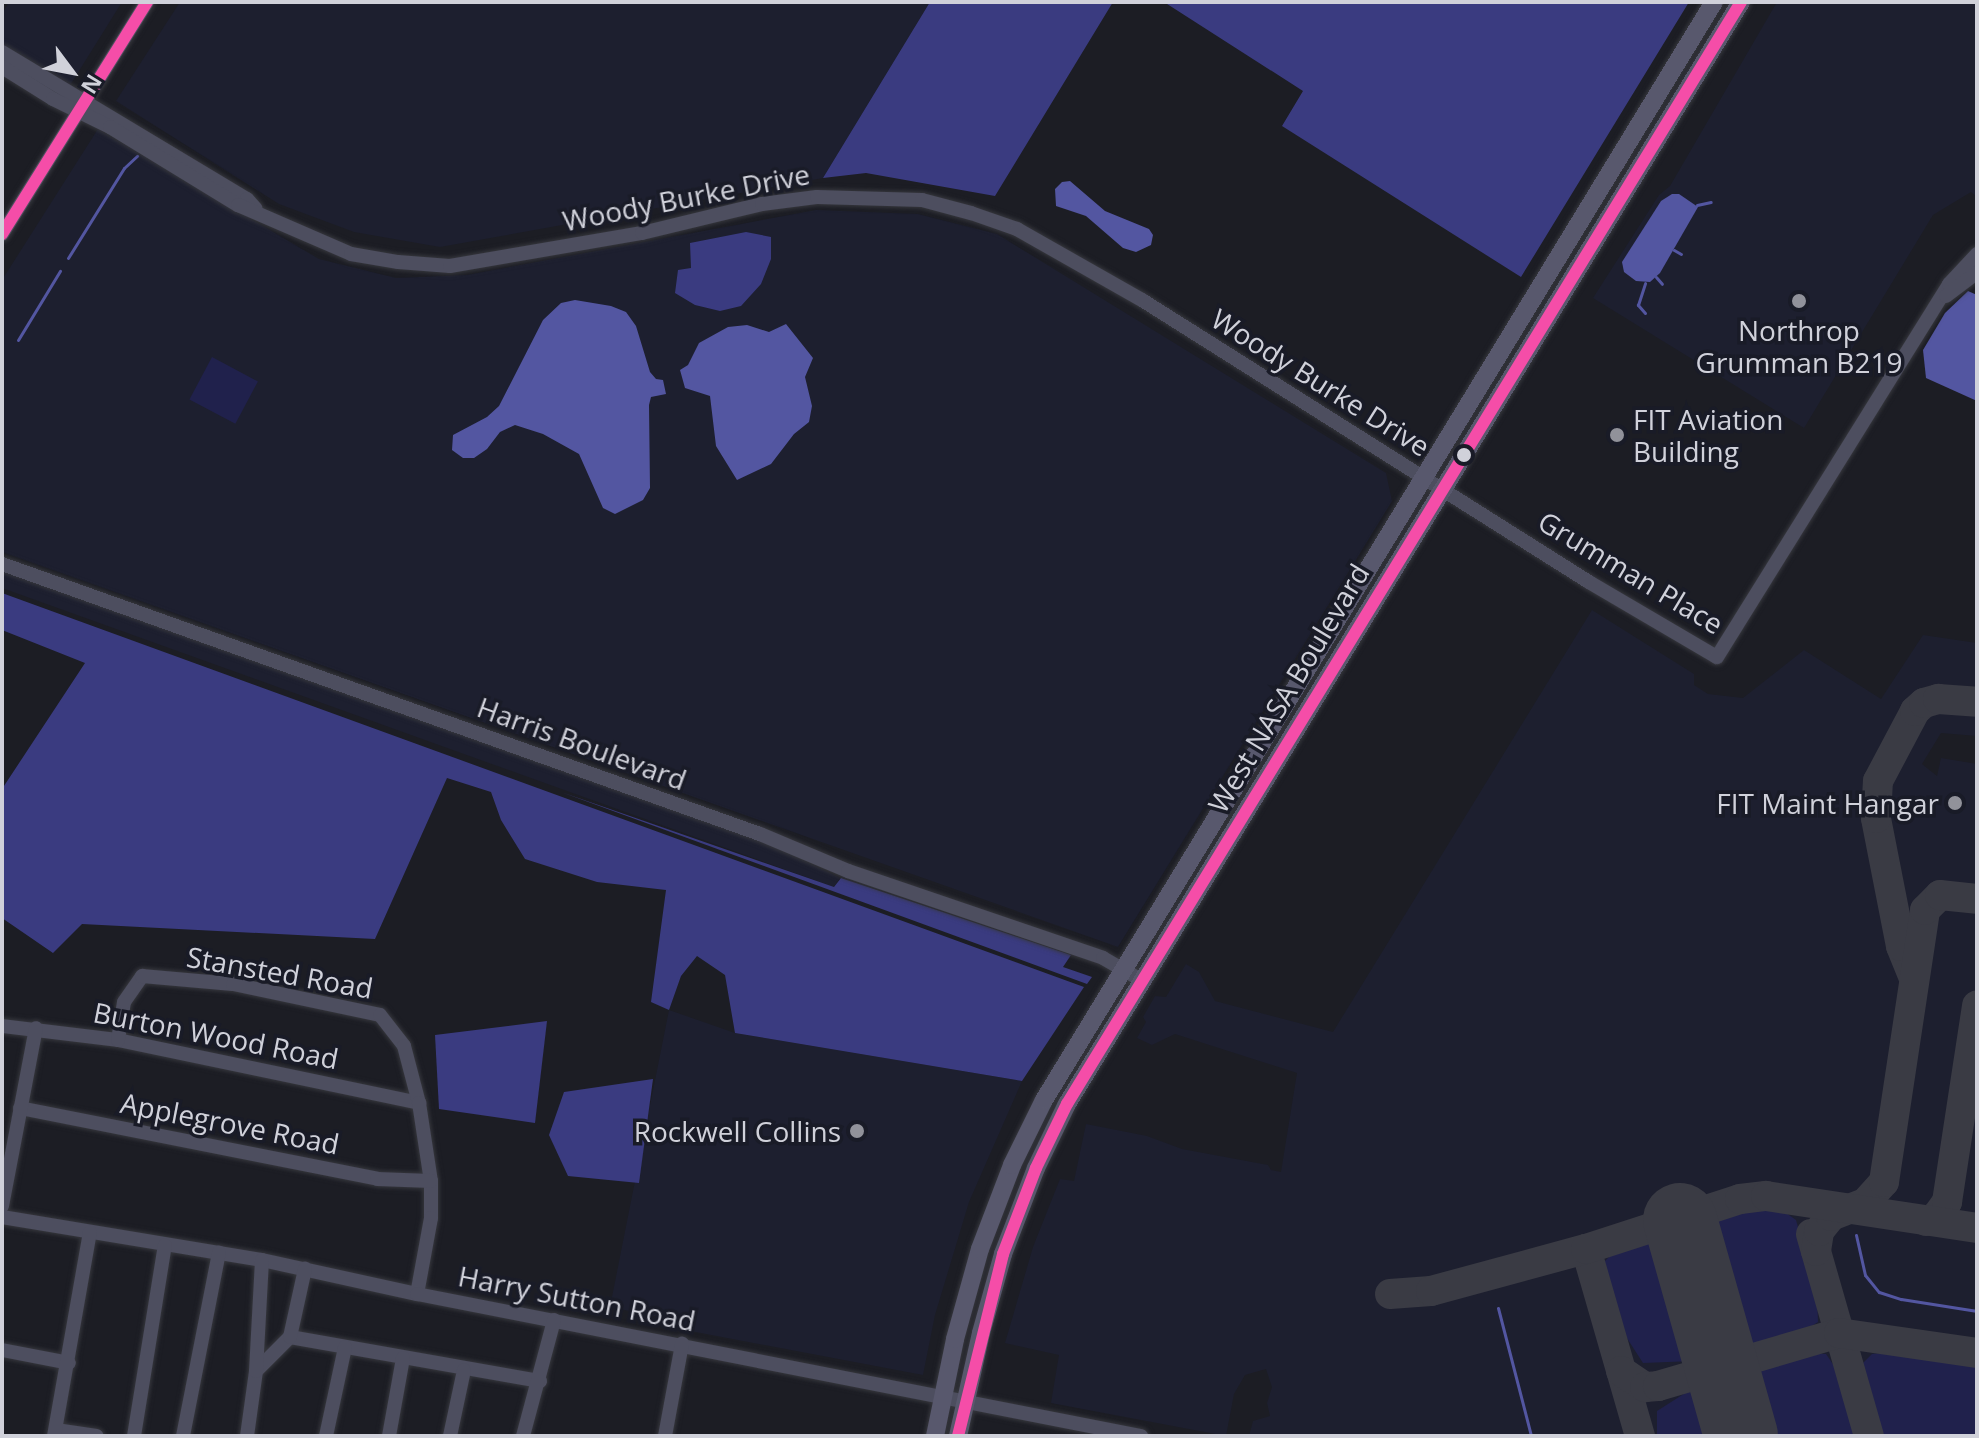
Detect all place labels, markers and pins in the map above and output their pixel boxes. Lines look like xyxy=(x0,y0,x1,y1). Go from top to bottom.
marker: Northrop Grumman B219 xyxy=(1790,292,1808,310)
place label: Northrop Grumman B219 xyxy=(1696,313,1902,379)
place label: FIT Aviation Building xyxy=(1633,402,1783,468)
marker: FIT Aviation Building xyxy=(1608,426,1626,444)
unlabelled marker xyxy=(1456,447,1472,463)
place label: FIT Maint Hangar xyxy=(1716,786,1939,820)
marker: FIT Maint Hangar xyxy=(1946,794,1964,812)
place label: Rockwell Collins xyxy=(634,1114,841,1148)
marker: Rockwell Collins xyxy=(848,1122,866,1140)

